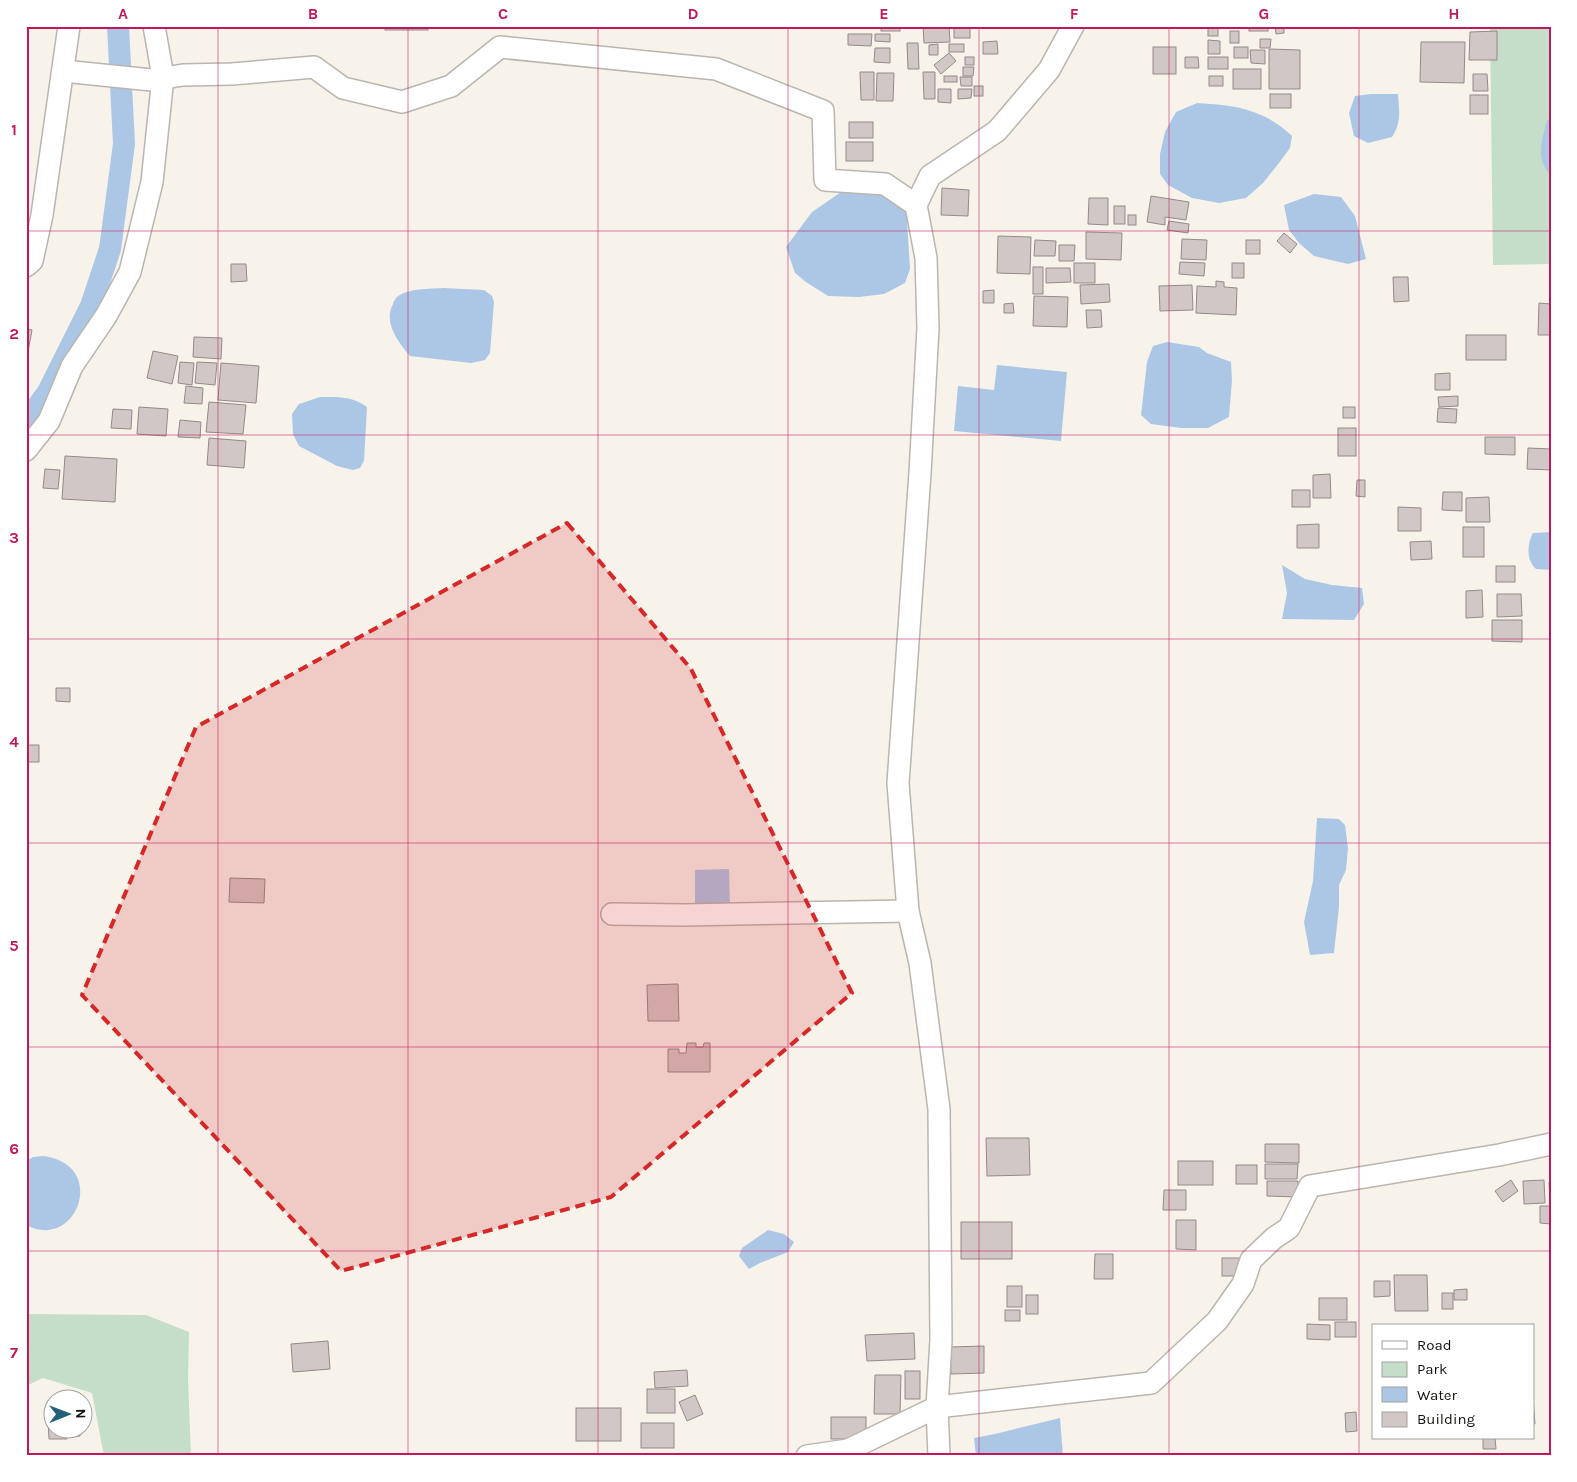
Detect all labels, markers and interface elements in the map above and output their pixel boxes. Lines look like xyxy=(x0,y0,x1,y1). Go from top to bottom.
text: A xyxy=(118,4,128,23)
text: B xyxy=(308,4,318,23)
text: C xyxy=(498,4,508,23)
text: D xyxy=(688,4,699,23)
text: E xyxy=(879,4,889,23)
text: F xyxy=(1070,4,1079,23)
text: G xyxy=(1259,4,1269,23)
text: H xyxy=(1448,4,1460,23)
text: 1 xyxy=(11,120,17,139)
text: 2 xyxy=(9,324,19,343)
text: 3 xyxy=(9,528,19,547)
text: 4 xyxy=(9,732,19,751)
text: 5 xyxy=(9,936,19,955)
text: 6 xyxy=(9,1139,19,1158)
legend xyxy=(1372,1324,1534,1440)
text: Road xyxy=(1417,1336,1452,1354)
text: 7 xyxy=(10,1343,18,1362)
text: Park xyxy=(1417,1360,1447,1378)
text: Water xyxy=(1417,1386,1458,1404)
north arrow xyxy=(42,1390,92,1440)
text: N xyxy=(72,1409,89,1419)
text: Building xyxy=(1417,1410,1475,1428)

